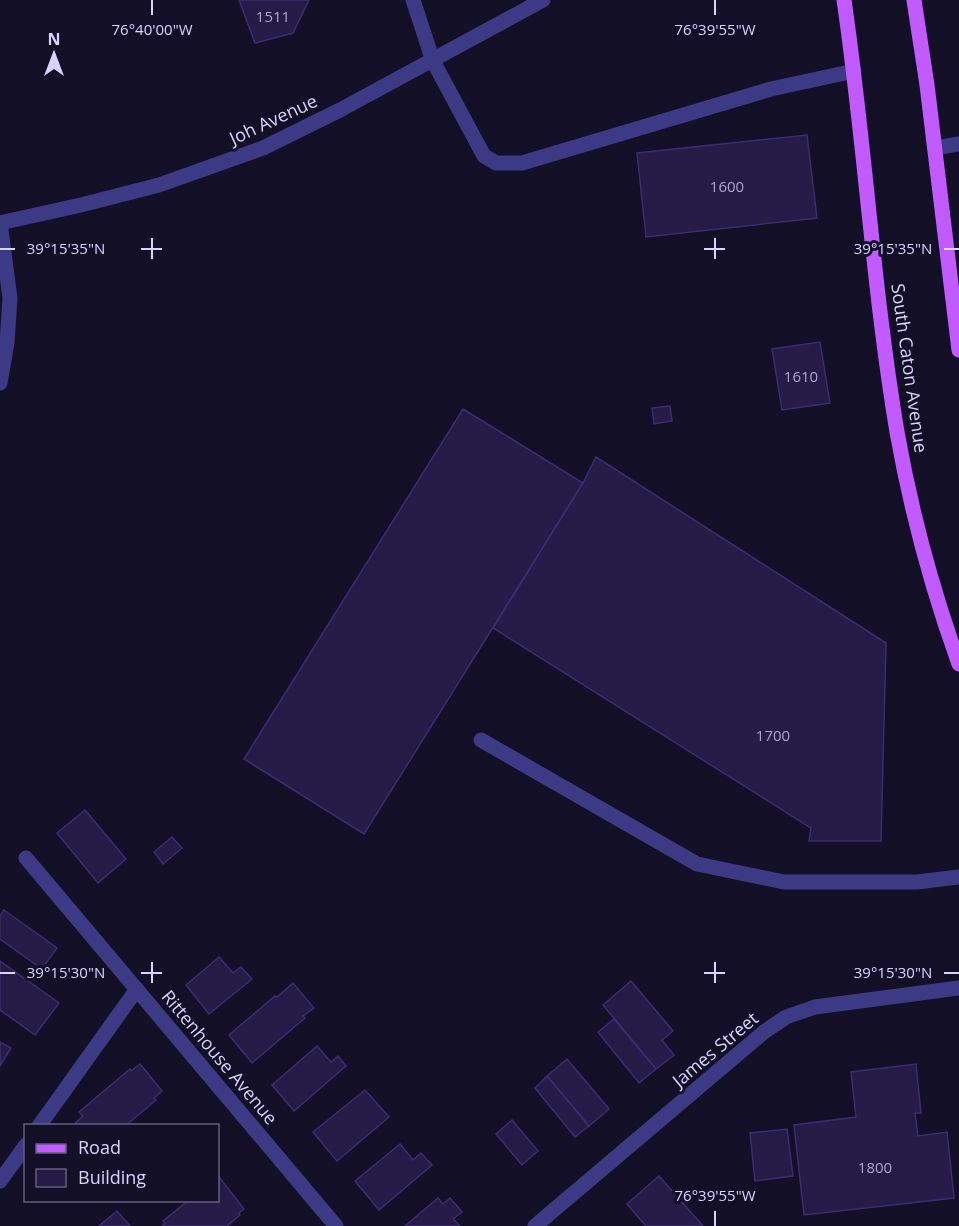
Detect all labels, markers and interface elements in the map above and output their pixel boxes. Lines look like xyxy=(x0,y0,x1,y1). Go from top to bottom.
house number: 1511 xyxy=(256,6,290,26)
text: 76°40'00"W xyxy=(112,19,193,39)
text: 76°39'55"W xyxy=(675,19,756,39)
north arrow xyxy=(24,24,84,84)
text: N xyxy=(47,28,61,50)
street label: Joh Avenue xyxy=(223,88,321,151)
house number: 1600 xyxy=(710,176,744,196)
text: 39°15'35"N xyxy=(27,238,105,258)
text: 39°15'35"N xyxy=(854,238,932,258)
street label: South Caton Avenue xyxy=(886,282,934,454)
house number: 1610 xyxy=(784,366,818,386)
house number: 1700 xyxy=(756,725,790,745)
text: 39°15'30"N xyxy=(27,962,105,982)
text: 39°15'30"N xyxy=(854,962,932,982)
street label: Rittenhouse Avenue xyxy=(157,985,283,1129)
street label: James Street xyxy=(665,1006,763,1093)
legend xyxy=(24,1124,219,1202)
text: Road xyxy=(78,1135,121,1159)
house number: 1800 xyxy=(858,1157,892,1177)
text: Building xyxy=(78,1165,146,1189)
text: 76°39'55"W xyxy=(675,1185,756,1205)

